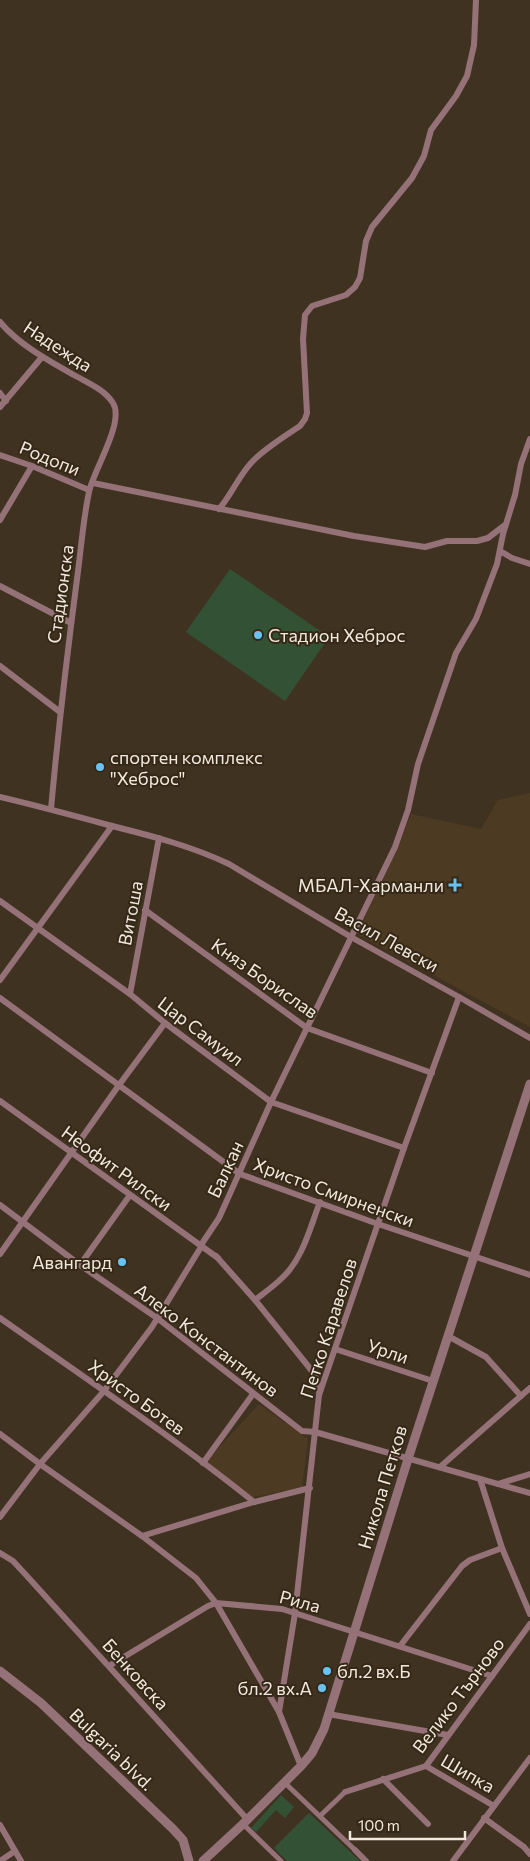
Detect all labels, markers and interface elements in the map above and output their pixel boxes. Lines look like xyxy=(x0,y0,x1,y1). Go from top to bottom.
street label: Надежда xyxy=(20,316,96,376)
street label: Родопи xyxy=(16,436,84,480)
street label: Стадионска xyxy=(42,543,78,645)
place label: Стадион Хеброс xyxy=(268,624,405,646)
marker: Стадион Хеброс xyxy=(252,629,264,641)
place label: спортен комплекс "Хеброс" xyxy=(110,746,263,789)
marker: спортен комплекс "Хеброс" xyxy=(94,761,106,773)
place label: МБАЛ-Харманли xyxy=(298,874,444,896)
marker: МБАЛ-Харманли xyxy=(448,878,462,892)
street label: Витоша xyxy=(113,879,147,947)
street label: Васил Левски xyxy=(331,901,443,977)
street label: Княз Борислав xyxy=(207,933,323,1023)
street label: Цар Самуил xyxy=(154,992,248,1070)
street label: Неофит Рилски xyxy=(58,1121,176,1215)
street label: Балкан xyxy=(202,1137,248,1201)
street label: Христо Смирненски xyxy=(251,1153,417,1231)
place label: Авангард xyxy=(32,1251,112,1273)
street label: Петко Каравелов xyxy=(295,1255,361,1401)
marker: Авангард xyxy=(116,1256,128,1268)
street label: Алеко Константинов xyxy=(131,1279,283,1401)
street label: Урли xyxy=(364,1334,412,1368)
street label: Христо Ботев xyxy=(85,1355,189,1439)
street label: Никола Петков xyxy=(353,1423,411,1551)
street label: Рила xyxy=(277,1585,323,1617)
street label: Велико Търново xyxy=(407,1633,509,1757)
street label: Бенковска xyxy=(98,1634,174,1714)
place label: бл.2 вх.Б xyxy=(337,1660,410,1682)
marker: бл.2 вх.Б xyxy=(321,1665,333,1677)
place label: бл.2 вх.А xyxy=(237,1677,312,1699)
marker: бл.2 вх.А xyxy=(316,1682,328,1694)
street label: Bulgaria blvd. xyxy=(65,1703,159,1795)
street label: Шипка xyxy=(437,1749,499,1797)
scale bar xyxy=(350,1808,465,1840)
text: 100 m xyxy=(358,1816,400,1834)

